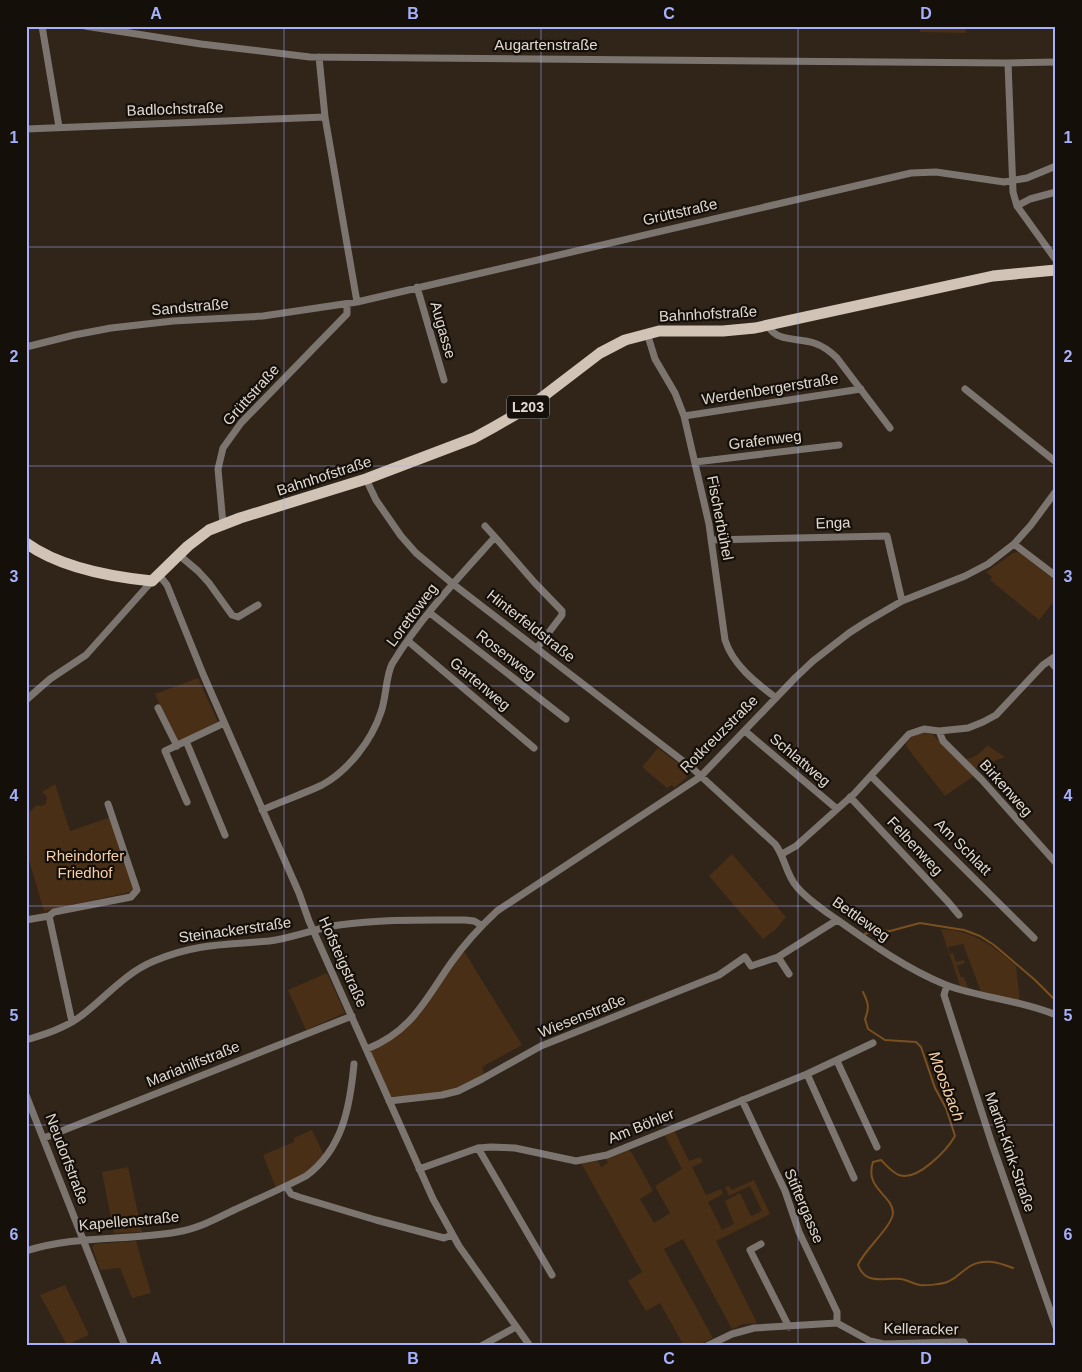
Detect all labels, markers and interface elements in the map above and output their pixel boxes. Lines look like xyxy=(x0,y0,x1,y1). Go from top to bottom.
text: A xyxy=(150,5,162,22)
text: B xyxy=(407,5,419,22)
text: C xyxy=(663,5,675,22)
text: D xyxy=(920,5,932,22)
street label: Augartenstraße xyxy=(494,36,598,53)
street label: Badlochstraße xyxy=(126,98,224,119)
text: 1 xyxy=(10,129,19,146)
text: 1 xyxy=(1064,129,1073,146)
street label: Grüttstraße xyxy=(641,195,719,228)
street label: Sandstraße xyxy=(151,295,229,318)
street label: Augasse xyxy=(427,299,460,360)
street label: Bahnhofstraße xyxy=(658,302,758,325)
text: 2 xyxy=(10,348,19,365)
text: 2 xyxy=(1064,348,1073,365)
street label: Grüttstraße xyxy=(219,361,282,429)
street label: Werdenbergerstraße xyxy=(700,369,839,408)
road number: L203 xyxy=(507,396,549,418)
street label: Grafenweg xyxy=(727,427,802,452)
street label: Bahnhofstraße xyxy=(274,452,373,499)
street label: Fischerbühel xyxy=(704,474,737,562)
street label: Enga xyxy=(815,513,851,532)
text: 3 xyxy=(10,568,19,585)
text: 3 xyxy=(1064,568,1073,585)
street label: Lorettoweg xyxy=(382,580,441,649)
street label: Hinterfeldstraße xyxy=(484,586,579,665)
street label: Rosenweg xyxy=(473,626,539,683)
street label: Gartenweg xyxy=(447,654,514,714)
street label: Rotkreuzstraße xyxy=(676,691,761,776)
street label: Schlattweg xyxy=(767,730,834,790)
street label: Birkenweg xyxy=(977,756,1036,819)
text: 4 xyxy=(10,787,19,804)
text: 4 xyxy=(1064,787,1073,804)
street label: Felbenweg xyxy=(884,813,947,878)
street label: Am Schlatt xyxy=(932,815,996,879)
park label: Rheindorfer Friedhof xyxy=(46,847,124,881)
street label: Bettleweg xyxy=(829,893,893,944)
street label: Steinackerstraße xyxy=(178,913,292,946)
street label: Hofsteigstraße xyxy=(316,914,371,1010)
street label: Wiesenstraße xyxy=(536,990,628,1041)
text: 5 xyxy=(10,1007,19,1024)
text: 5 xyxy=(1064,1007,1073,1024)
street label: Mariahilfstraße xyxy=(144,1037,242,1090)
water label: Moosbach xyxy=(925,1049,968,1124)
street label: Martin-Kink-Straße xyxy=(982,1090,1039,1214)
street label: Am Böhler xyxy=(605,1105,676,1147)
street label: Neudorfstraße xyxy=(42,1111,93,1207)
street label: Stiftergasse xyxy=(781,1166,828,1246)
street label: Kapellenstraße xyxy=(78,1208,180,1233)
text: 6 xyxy=(10,1226,19,1243)
text: 6 xyxy=(1064,1226,1073,1243)
street label: Kelleracker xyxy=(883,1319,959,1338)
text: A xyxy=(150,1350,162,1367)
text: B xyxy=(407,1350,419,1367)
text: C xyxy=(663,1350,675,1367)
text: D xyxy=(920,1350,932,1367)

